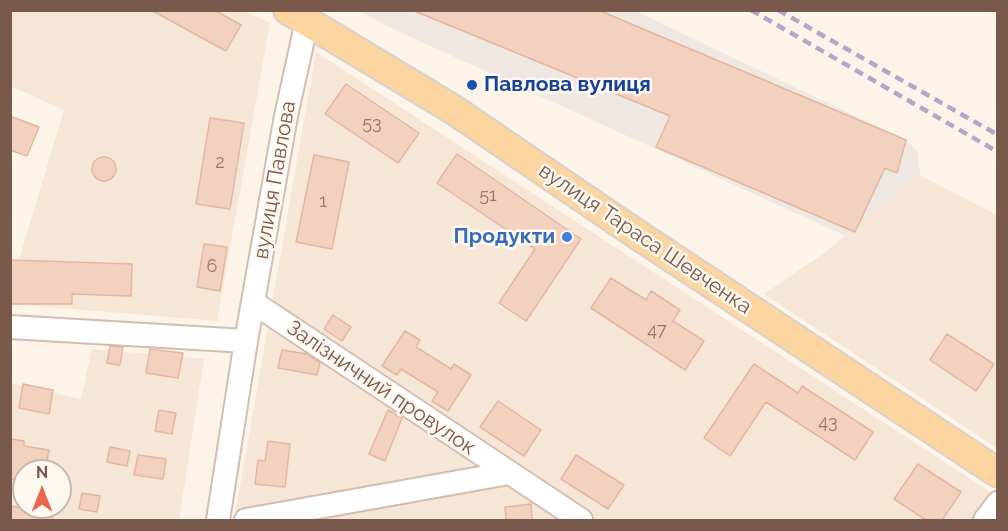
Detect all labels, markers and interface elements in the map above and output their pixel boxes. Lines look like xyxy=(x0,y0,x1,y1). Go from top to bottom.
place label: Павлова вулиця xyxy=(484,72,651,98)
marker: Павлова вулиця xyxy=(465,78,479,92)
street label: вулиця Павлова xyxy=(249,99,301,261)
house number: 53 xyxy=(362,113,382,135)
house number: 2 xyxy=(215,152,225,174)
street label: вулиця Тараса Шевченка xyxy=(534,158,756,320)
house number: 51 xyxy=(479,185,497,207)
house number: 1 xyxy=(319,191,327,213)
place label: Продукти xyxy=(454,224,555,250)
marker: Продукти xyxy=(560,230,574,244)
house number: 6 xyxy=(207,256,217,278)
street label: Залізничний провулок xyxy=(282,315,480,461)
house number: 47 xyxy=(647,320,667,342)
house number: 43 xyxy=(818,412,838,434)
north arrow xyxy=(12,459,72,519)
text: N xyxy=(36,463,48,482)

